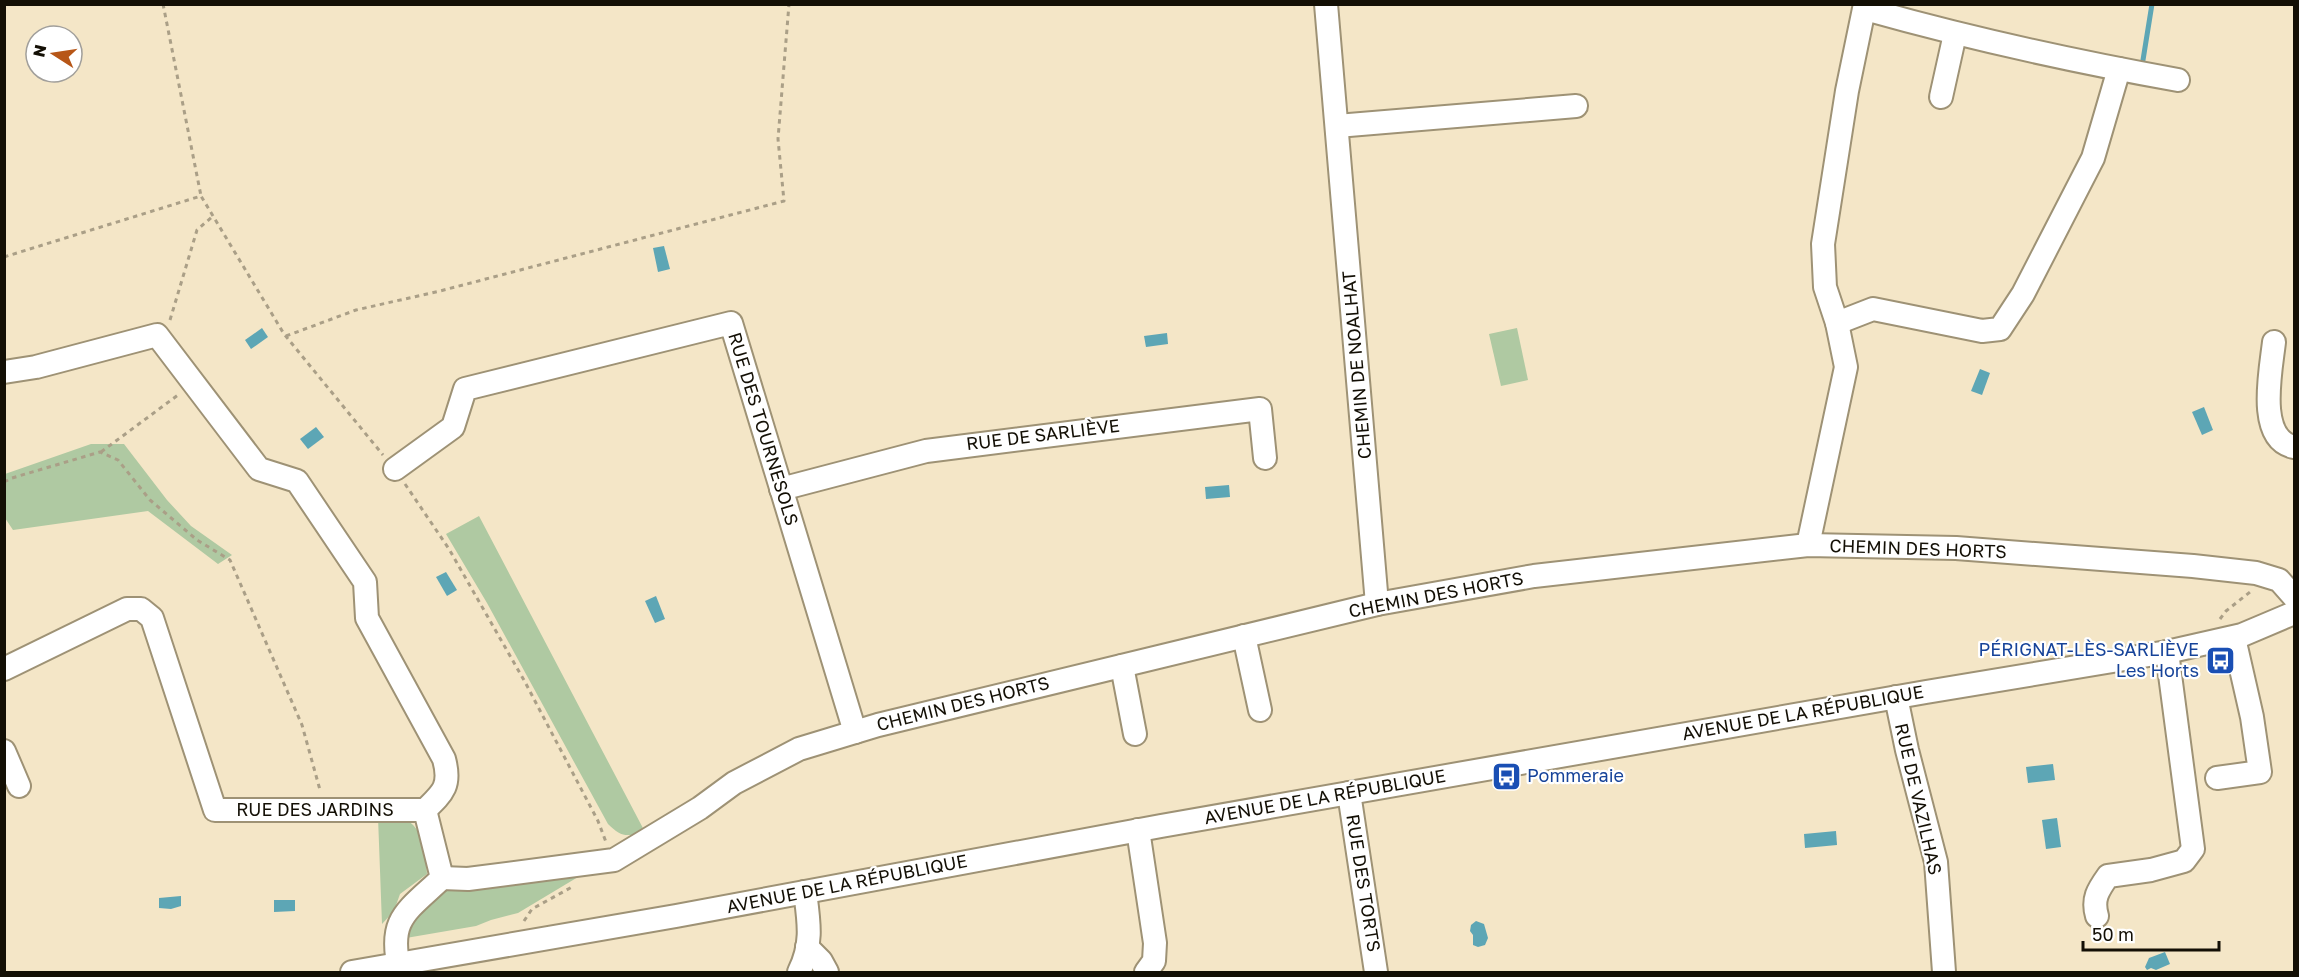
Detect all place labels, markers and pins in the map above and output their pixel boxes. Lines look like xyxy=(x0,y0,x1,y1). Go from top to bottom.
place label: PÉRIGNAT-LÈS-SARLIÈVE Les Horts xyxy=(1979,638,2199,681)
bus stop icon: PÉRIGNAT-LÈS-SARLIÈVE Les Horts xyxy=(2204,644,2236,676)
bus stop icon: Pommeraie xyxy=(1490,760,1522,792)
place label: Pommeraie xyxy=(1527,764,1624,786)

